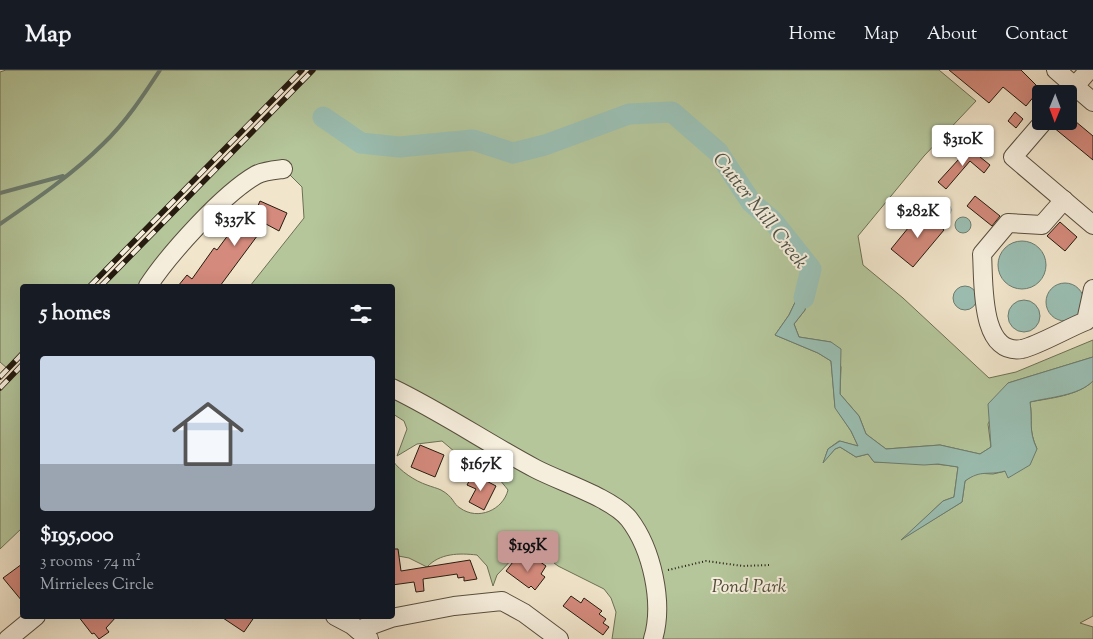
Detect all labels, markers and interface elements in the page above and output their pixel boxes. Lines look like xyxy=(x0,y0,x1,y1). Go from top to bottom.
text: Map xyxy=(25,18,71,52)
text: Home xyxy=(789,22,836,48)
text: Map xyxy=(864,22,899,48)
text: About xyxy=(927,22,977,48)
text: Contact xyxy=(1005,22,1068,48)
north arrow xyxy=(1032,85,1078,130)
map controls xyxy=(1032,85,1077,130)
pin: $310K xyxy=(928,124,998,167)
text: $310K xyxy=(943,129,983,152)
water label: Cutter Mill Creek xyxy=(704,147,814,276)
pin: $282K xyxy=(883,196,953,239)
text: $282K xyxy=(897,201,939,224)
pin: $337K xyxy=(200,204,270,247)
text: $337K xyxy=(214,209,256,232)
text: 5 homes xyxy=(40,299,110,329)
icon: filters xyxy=(347,300,375,328)
icon: home xyxy=(163,389,253,479)
pin: $167K xyxy=(446,450,516,492)
text: $167K xyxy=(460,454,502,477)
text: $195,000 xyxy=(40,521,114,551)
pin: $195K xyxy=(493,530,563,573)
text: $195K xyxy=(509,535,547,558)
text: 3 rooms · 74 m² xyxy=(40,551,141,574)
text: Mirrielees Circle xyxy=(40,574,154,597)
park label: Pond Park xyxy=(712,574,787,601)

